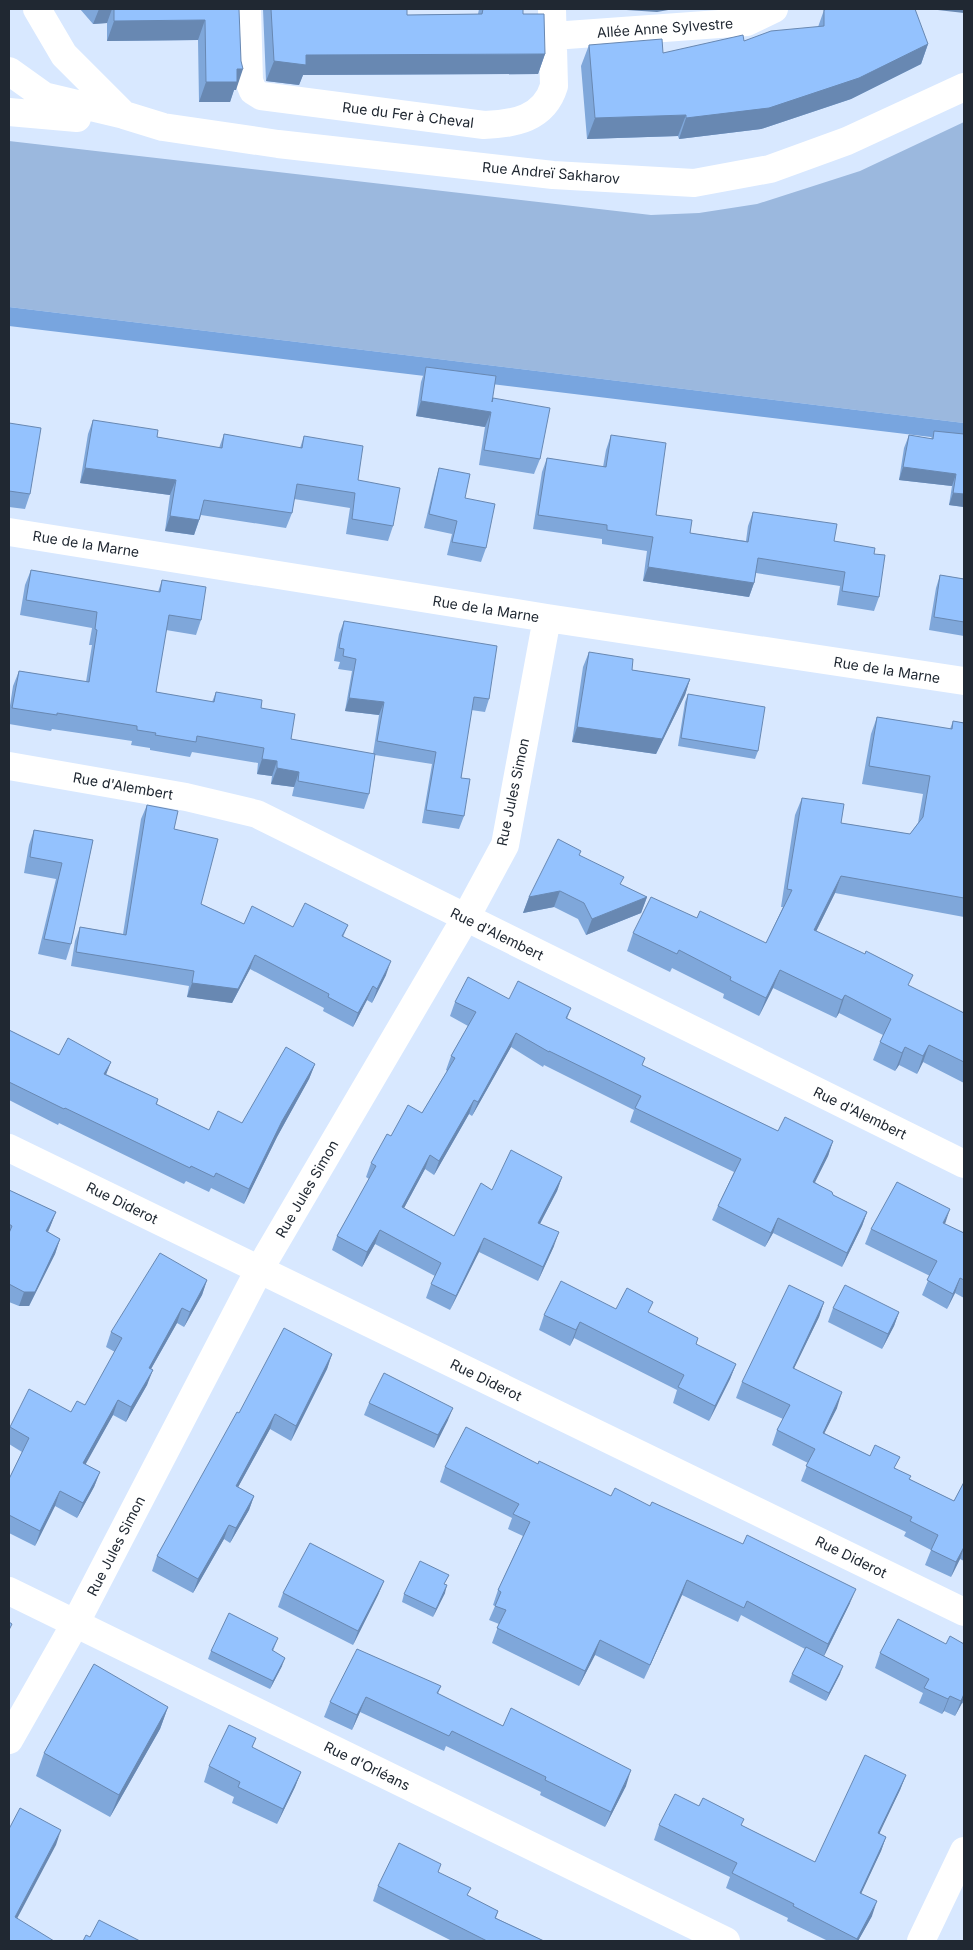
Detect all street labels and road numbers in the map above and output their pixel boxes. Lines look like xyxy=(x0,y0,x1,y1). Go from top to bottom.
street label: Allée Anne Sylvestre xyxy=(596,14,734,41)
street label: Rue du Fer à Cheval xyxy=(341,98,475,131)
street label: Rue Andreï Sakharov xyxy=(482,158,621,187)
street label: Rue de la Marne xyxy=(32,527,141,560)
street label: Rue de la Marne xyxy=(432,592,541,625)
street label: Rue de la Marne xyxy=(833,653,942,686)
street label: Rue Jules Simon xyxy=(493,736,532,847)
street label: Rue d'Alembert xyxy=(72,768,175,803)
street label: Rue d'Alembert xyxy=(448,904,547,964)
street label: Rue d'Alembert xyxy=(811,1083,910,1143)
street label: Rue Jules Simon xyxy=(272,1137,341,1241)
street label: Rue Diderot xyxy=(84,1178,161,1227)
street label: Rue Diderot xyxy=(448,1355,525,1404)
street label: Rue Jules Simon xyxy=(83,1493,148,1599)
street label: Rue Diderot xyxy=(813,1532,890,1581)
street label: Rue d'Orléans xyxy=(321,1737,413,1794)

